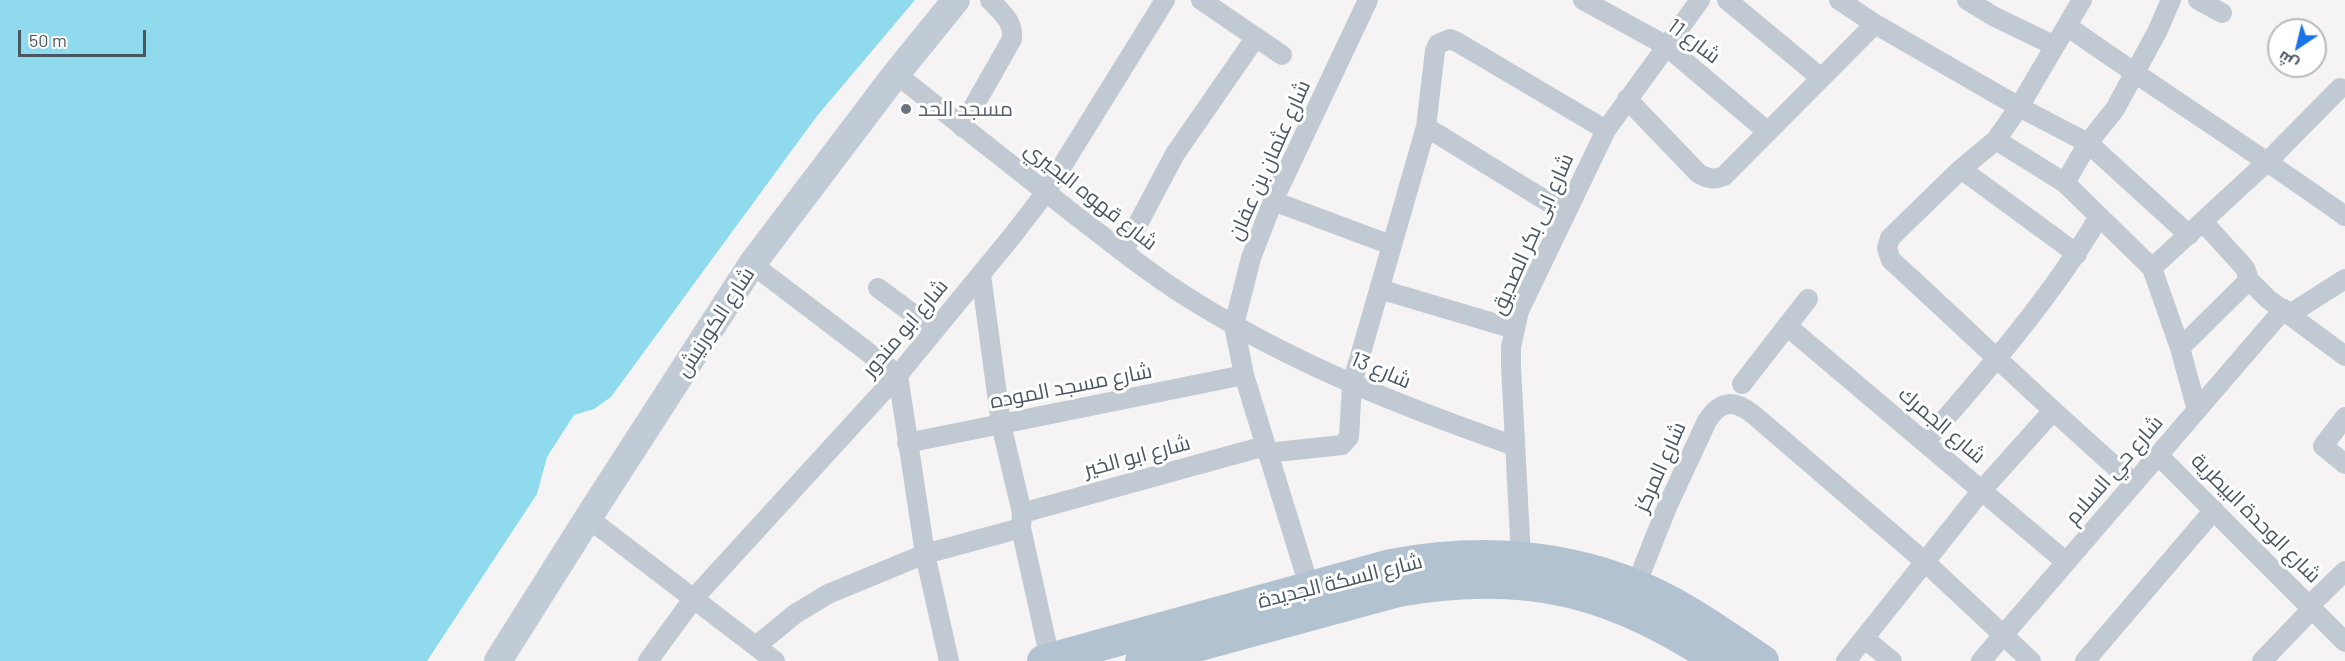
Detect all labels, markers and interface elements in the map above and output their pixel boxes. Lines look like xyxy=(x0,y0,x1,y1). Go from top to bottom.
street label: شارع 11 xyxy=(1663,13,1725,69)
scale bar xyxy=(21,18,148,56)
north arrow xyxy=(2267,18,2327,78)
text: 50 m xyxy=(29,29,67,51)
text: ش xyxy=(2274,48,2301,75)
street label: شارع عثمان بن عفان xyxy=(1222,76,1316,244)
place label: مسجد الحد xyxy=(918,96,1013,122)
marker: مسجد الحد xyxy=(899,102,913,116)
street label: شارع قهوه البحيري xyxy=(1020,136,1162,256)
street label: شارع ابى بكر الصديق xyxy=(1485,149,1579,319)
street label: شارع الكورنيش xyxy=(670,262,760,382)
street label: شارع ابو مندور xyxy=(857,274,953,382)
street label: شارع 13 xyxy=(1347,346,1415,394)
street label: شارع مسجد الموده xyxy=(988,358,1154,414)
street label: شارع الجمرك xyxy=(1893,381,1991,469)
street label: شارع حي السلام xyxy=(2060,410,2168,530)
street label: شارع المركز xyxy=(1629,418,1691,516)
street label: شارع ابو الخير xyxy=(1081,430,1193,482)
street label: شارع الوحدة البيطرية xyxy=(2186,448,2326,588)
street label: شارع السكة الجديدة xyxy=(1255,548,1425,614)

